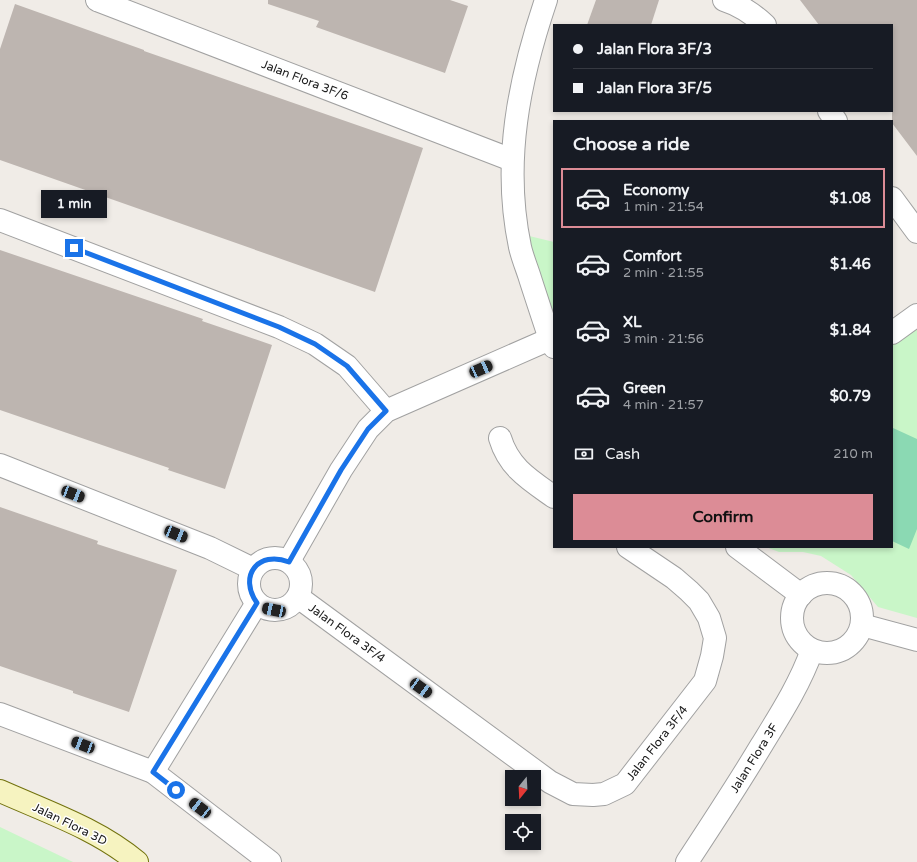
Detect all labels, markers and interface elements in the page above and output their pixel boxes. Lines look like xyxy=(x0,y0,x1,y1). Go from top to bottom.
text: Jalan Flora 3F/3 xyxy=(597,40,712,58)
street label: Jalan Flora 3F/6 xyxy=(260,57,350,103)
text: Jalan Flora 3F/5 xyxy=(597,79,712,97)
text: Choose a ride xyxy=(573,133,690,155)
icon: car xyxy=(575,180,611,216)
text: Economy xyxy=(623,181,689,199)
text: $1.08 xyxy=(830,189,871,207)
callout: 1 min xyxy=(41,190,107,218)
text: 1 min xyxy=(57,196,91,212)
text: 1 min · 21:54 xyxy=(623,199,704,215)
route end xyxy=(65,239,83,257)
icon: car xyxy=(575,246,611,282)
text: Comfort xyxy=(623,247,682,265)
text: $1.46 xyxy=(830,255,871,273)
text: 2 min · 21:55 xyxy=(623,265,704,281)
icon: car xyxy=(575,312,611,348)
text: XL xyxy=(623,313,642,331)
text: $1.84 xyxy=(830,321,871,339)
text: 3 min · 21:56 xyxy=(623,331,704,347)
car xyxy=(468,359,494,379)
icon: car xyxy=(575,378,611,414)
text: Green xyxy=(623,379,666,397)
text: $0.79 xyxy=(830,387,871,405)
text: 4 min · 21:57 xyxy=(623,397,704,413)
icon: cash xyxy=(573,443,595,465)
text: Cash xyxy=(605,445,640,463)
text: 210 m xyxy=(833,446,873,462)
car xyxy=(60,484,86,504)
button: Confirm xyxy=(573,494,873,540)
car xyxy=(163,524,189,544)
street label: Jalan Flora 3F/4 xyxy=(306,601,388,666)
car xyxy=(261,602,287,618)
car xyxy=(408,676,434,700)
street label: Jalan Flora 3F/4 xyxy=(623,702,691,783)
street label: Jalan Flora 3F xyxy=(727,721,781,795)
car xyxy=(70,735,96,755)
north arrow xyxy=(505,770,541,806)
map controls xyxy=(505,770,541,850)
route start xyxy=(167,781,185,799)
car xyxy=(187,796,213,820)
street label: Jalan Flora 3D xyxy=(31,800,109,848)
button: locate xyxy=(505,814,541,850)

